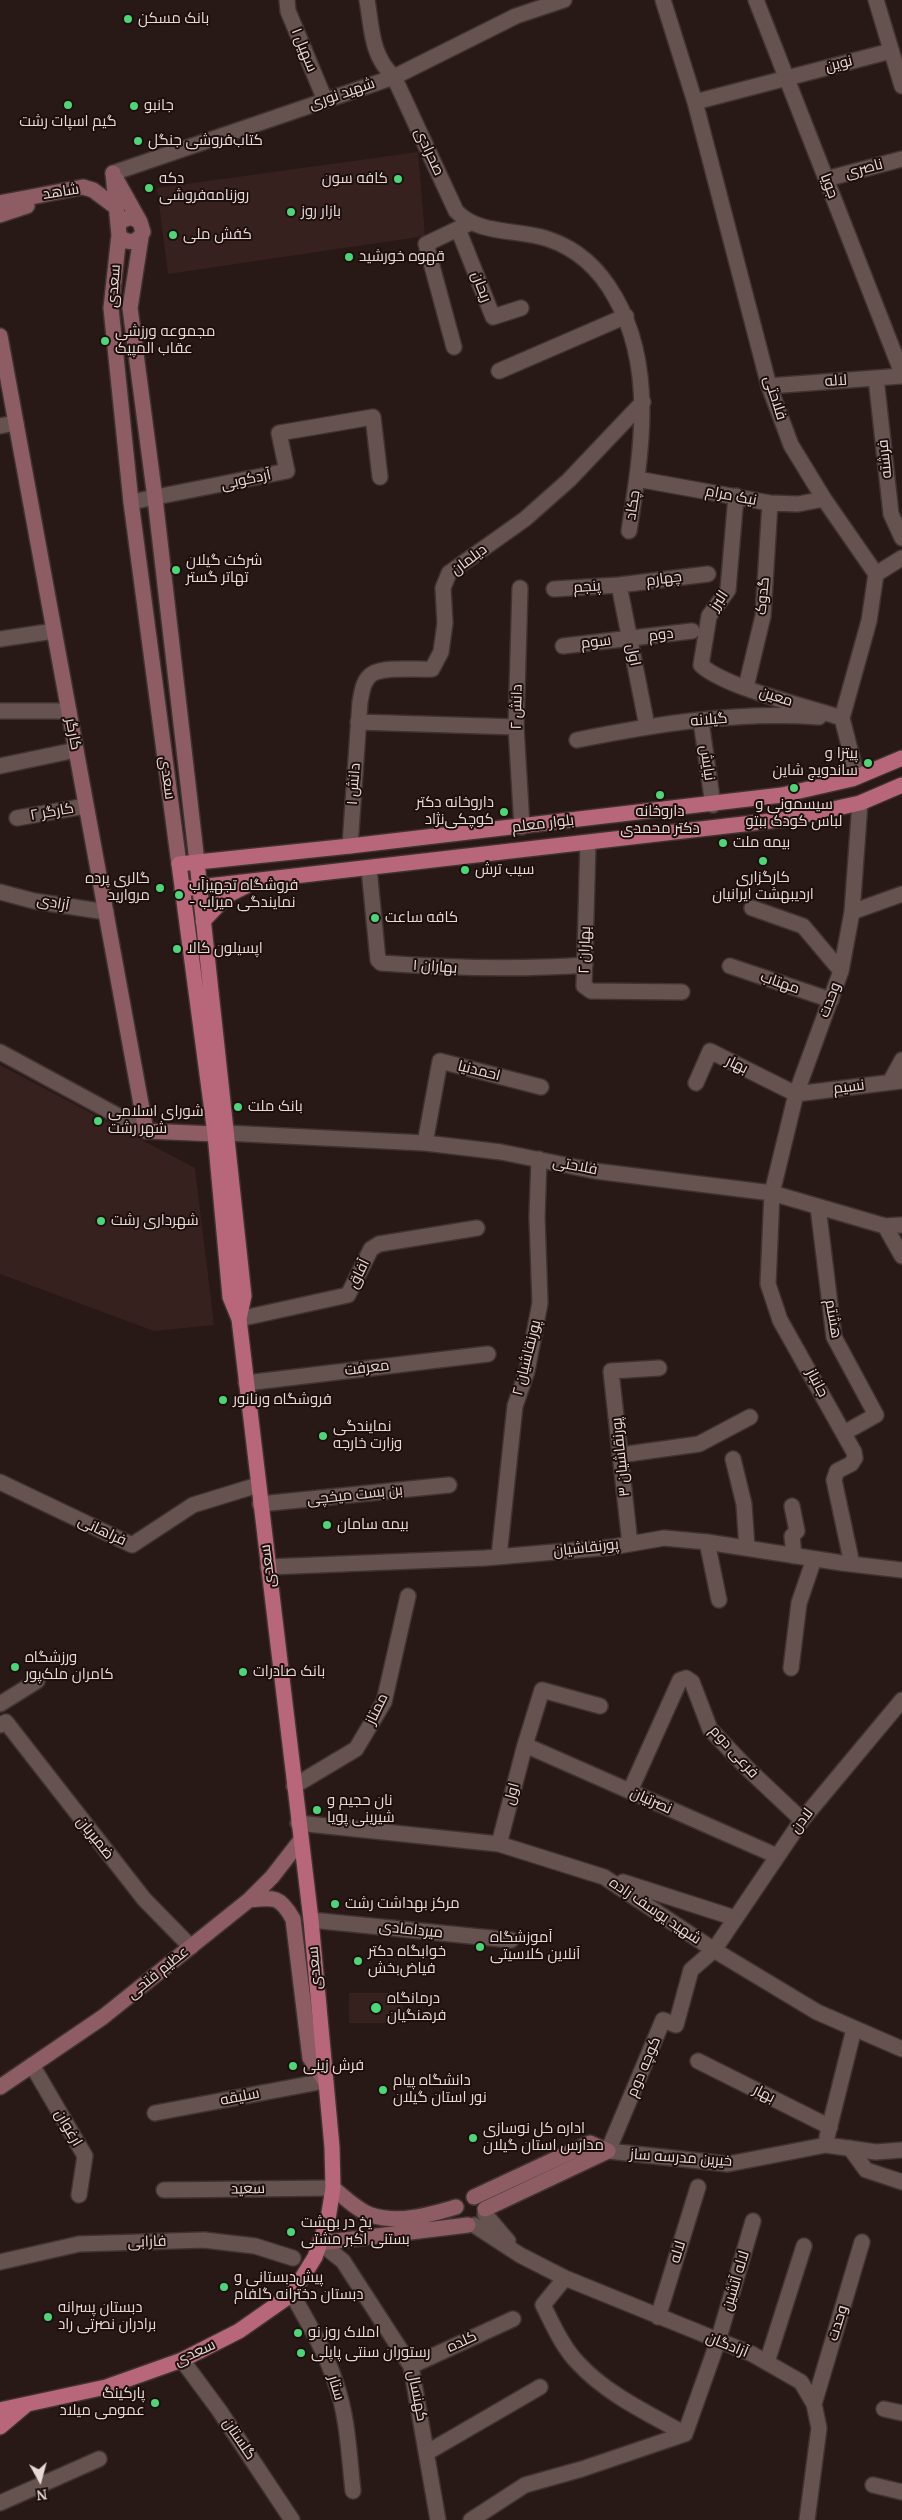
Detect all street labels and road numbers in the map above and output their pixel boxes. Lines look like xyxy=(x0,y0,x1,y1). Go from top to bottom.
street label: سهیل ۱ xyxy=(287,26,321,74)
street label: نوین xyxy=(824,52,854,76)
street label: شهید نوری xyxy=(307,74,377,114)
street label: صحرادی xyxy=(410,125,448,179)
street label: ناصری xyxy=(843,155,885,183)
street label: جویا xyxy=(816,171,842,201)
street label: شاهد xyxy=(41,180,81,204)
street label: سعدی xyxy=(104,264,124,308)
street label: ریحان xyxy=(467,269,495,305)
street label: لاله xyxy=(824,371,848,391)
street label: فلاحتی xyxy=(759,374,791,422)
street label: فرشته xyxy=(874,439,896,479)
street label: آردکوبی xyxy=(219,466,273,494)
street label: نیک مرام xyxy=(704,482,758,510)
street label: چکاد xyxy=(622,489,644,521)
street label: دیلمان xyxy=(447,541,491,579)
street label: چهارم xyxy=(645,568,683,590)
street label: گدوک xyxy=(752,576,774,616)
street label: پنجم xyxy=(573,577,601,597)
street label: البرز xyxy=(706,587,732,615)
street label: دوم xyxy=(648,625,674,645)
street label: سوم xyxy=(580,631,612,653)
street label: اول xyxy=(622,642,644,668)
street label: معین xyxy=(757,683,795,711)
street label: دانش ۲ xyxy=(508,684,526,730)
street label: گیلانه xyxy=(690,709,728,731)
street label: کارگر xyxy=(61,716,85,752)
street label: نیایش xyxy=(696,744,718,782)
street label: سعدی xyxy=(155,755,179,801)
street label: دانش ۱ xyxy=(344,762,364,806)
street label: کارگر ۲ xyxy=(29,799,75,825)
street label: بلوار معلم xyxy=(511,811,575,837)
street label: آزادی xyxy=(35,891,71,915)
street label: بهاران ۲ xyxy=(575,926,595,974)
street label: بهاران ۱ xyxy=(412,956,458,978)
street label: مهتاب xyxy=(758,968,802,998)
street label: وحدت xyxy=(815,980,845,1020)
street label: بهار xyxy=(723,1052,751,1078)
street label: احمدنیا xyxy=(456,1057,502,1085)
street label: نسیم xyxy=(832,1076,866,1098)
street label: فلاحتی xyxy=(551,1153,599,1179)
street label: آفاق xyxy=(344,1256,374,1292)
street label: هشتم xyxy=(821,1298,845,1340)
street label: پورنقاشیان ۲ xyxy=(509,1318,545,1398)
street label: معرفت xyxy=(344,1356,390,1380)
street label: جانباز xyxy=(802,1366,832,1400)
street label: پورنقاشیان ۳ xyxy=(608,1416,634,1498)
street label: بن بست میخچی xyxy=(306,1481,404,1509)
street label: فراهانی xyxy=(75,1512,129,1550)
street label: پورنقاشیان xyxy=(552,1536,620,1560)
street label: سعدی xyxy=(256,1543,280,1589)
street label: ممتاز xyxy=(362,1690,392,1728)
street label: فرعی دوم xyxy=(706,1722,762,1782)
street label: اول xyxy=(500,1781,524,1807)
street label: نصرتیان xyxy=(627,1784,675,1818)
street label: لادن xyxy=(787,1805,817,1837)
street label: ضمیریان xyxy=(72,1813,118,1863)
street label: شهید یوسف زاده xyxy=(606,1874,704,1948)
street label: میردامادی xyxy=(378,1918,444,1942)
street label: عظیم فتحی xyxy=(124,1943,192,2003)
street label: سعدی xyxy=(304,1946,326,1990)
street label: کوچه دوم xyxy=(623,2034,665,2100)
street label: بهار xyxy=(750,2081,778,2107)
street label: سلیقه xyxy=(219,2084,261,2110)
street label: ارغوان xyxy=(50,2106,86,2150)
street label: خیرین مدرسه ساز xyxy=(629,2145,733,2171)
street label: سعید xyxy=(231,2180,265,2198)
street label: فارابی xyxy=(127,2232,167,2252)
street label: لاله xyxy=(666,2239,690,2265)
street label: لاله آتشین xyxy=(718,2249,754,2313)
street label: وحدت xyxy=(824,2303,852,2343)
street label: کلده xyxy=(444,2327,480,2357)
street label: آزادگان xyxy=(703,2328,751,2362)
street label: سعدی xyxy=(172,2336,218,2370)
street label: کهنسال xyxy=(403,2369,431,2423)
street label: ستار xyxy=(324,2373,348,2403)
street label: گلستان xyxy=(219,2415,259,2463)

